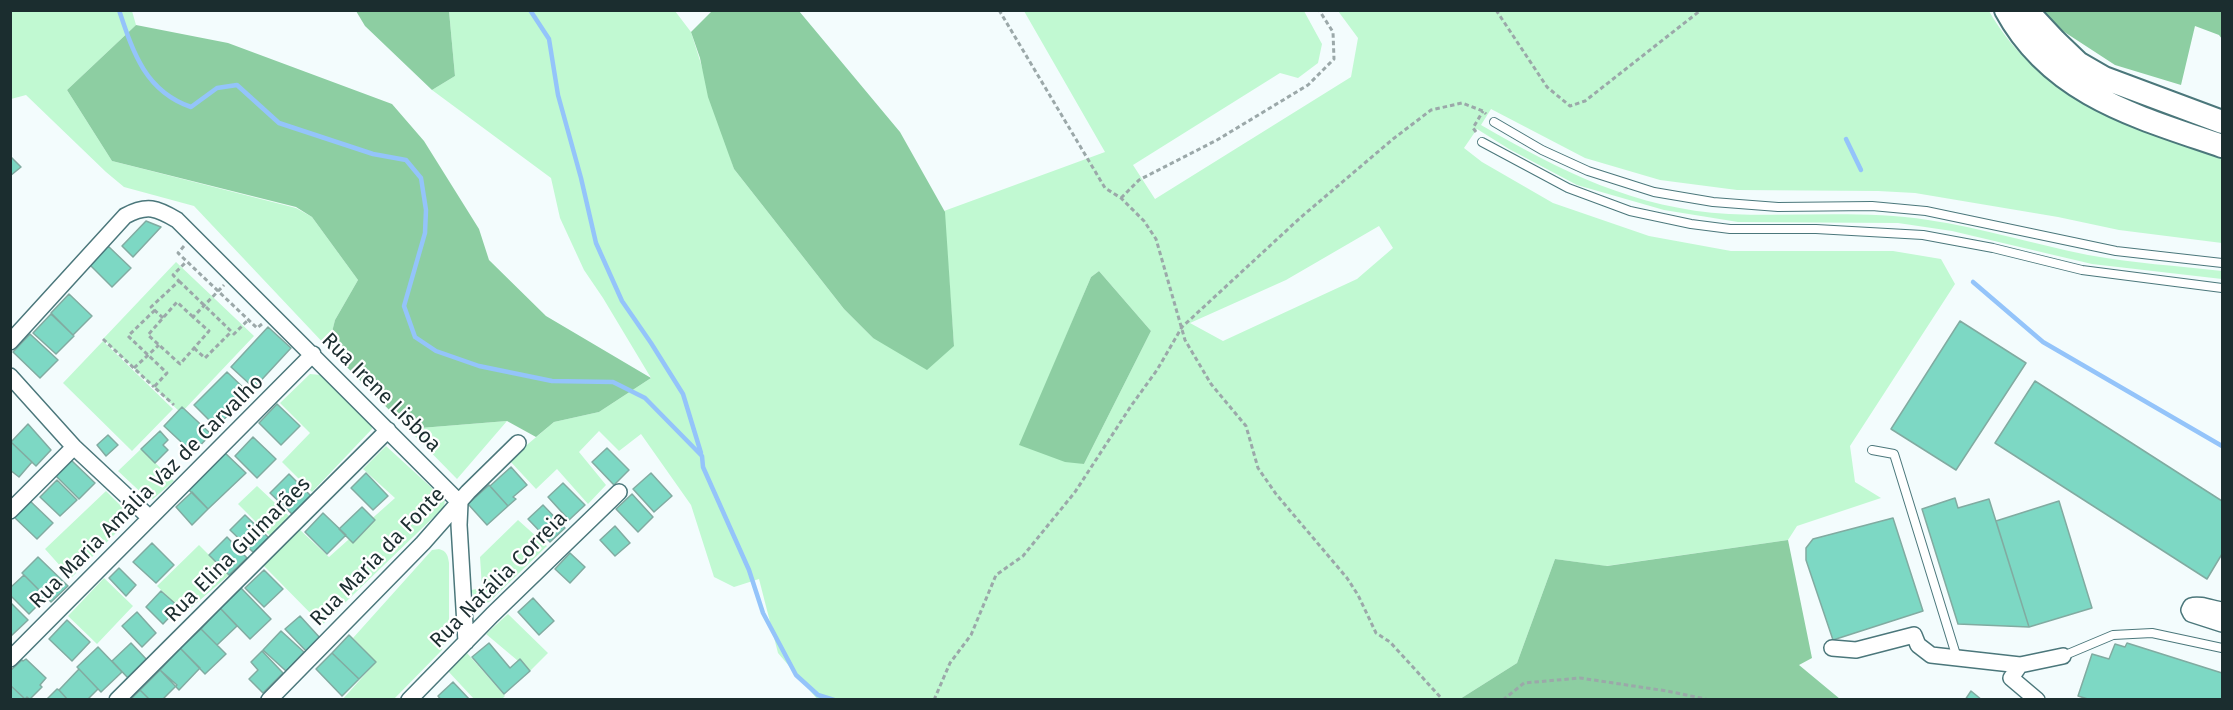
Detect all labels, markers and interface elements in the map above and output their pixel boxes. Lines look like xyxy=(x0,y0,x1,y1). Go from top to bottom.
street label: Rua Irene Lisboa xyxy=(316,328,446,458)
street label: Rua Maria Amália Vaz de Carvalho xyxy=(25,370,269,614)
street label: Rua Elina Guimarães xyxy=(160,472,316,628)
street label: Rua Maria da Fonte xyxy=(305,482,451,632)
street label: Rua Natália Correia xyxy=(425,506,573,654)

